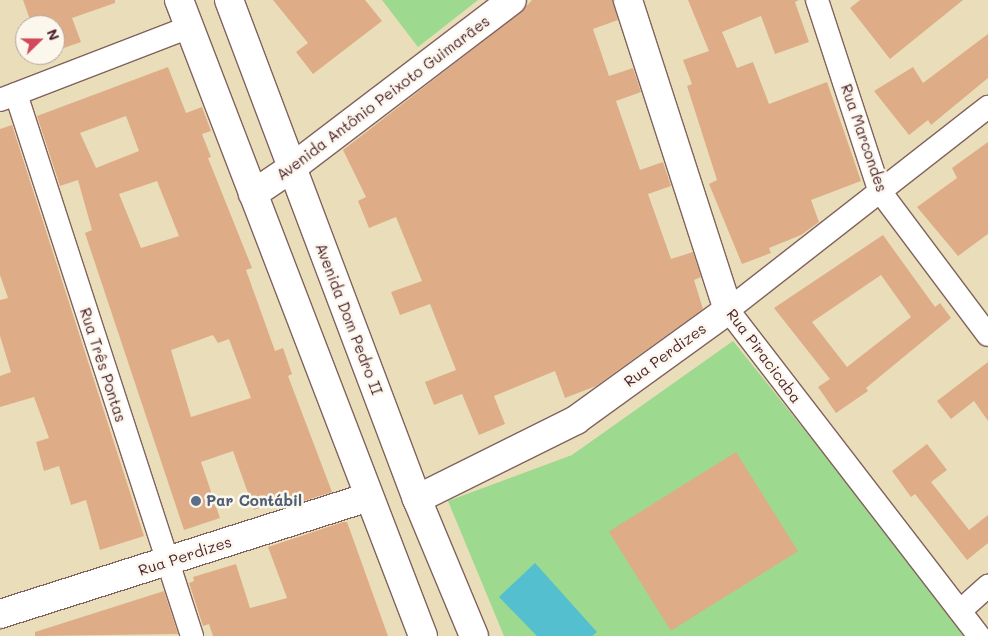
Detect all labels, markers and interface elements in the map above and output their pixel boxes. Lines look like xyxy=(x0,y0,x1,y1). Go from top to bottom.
street label: Avenida Antônio Peixoto Guimarães xyxy=(273,12,493,184)
north arrow xyxy=(15,15,65,65)
text: N xyxy=(43,26,64,43)
street label: Rua Marcondes xyxy=(837,82,891,194)
street label: Avenida Dom Pedro II xyxy=(312,241,386,397)
street label: Rua Piracicaba xyxy=(723,305,805,407)
street label: Rua Três Pontas xyxy=(76,306,130,424)
street label: Rua Perdizes xyxy=(620,319,710,391)
place label: Par Contábil xyxy=(206,492,302,510)
marker: Par Contábil xyxy=(190,495,202,507)
street label: Rua Perdizes xyxy=(136,532,234,580)

